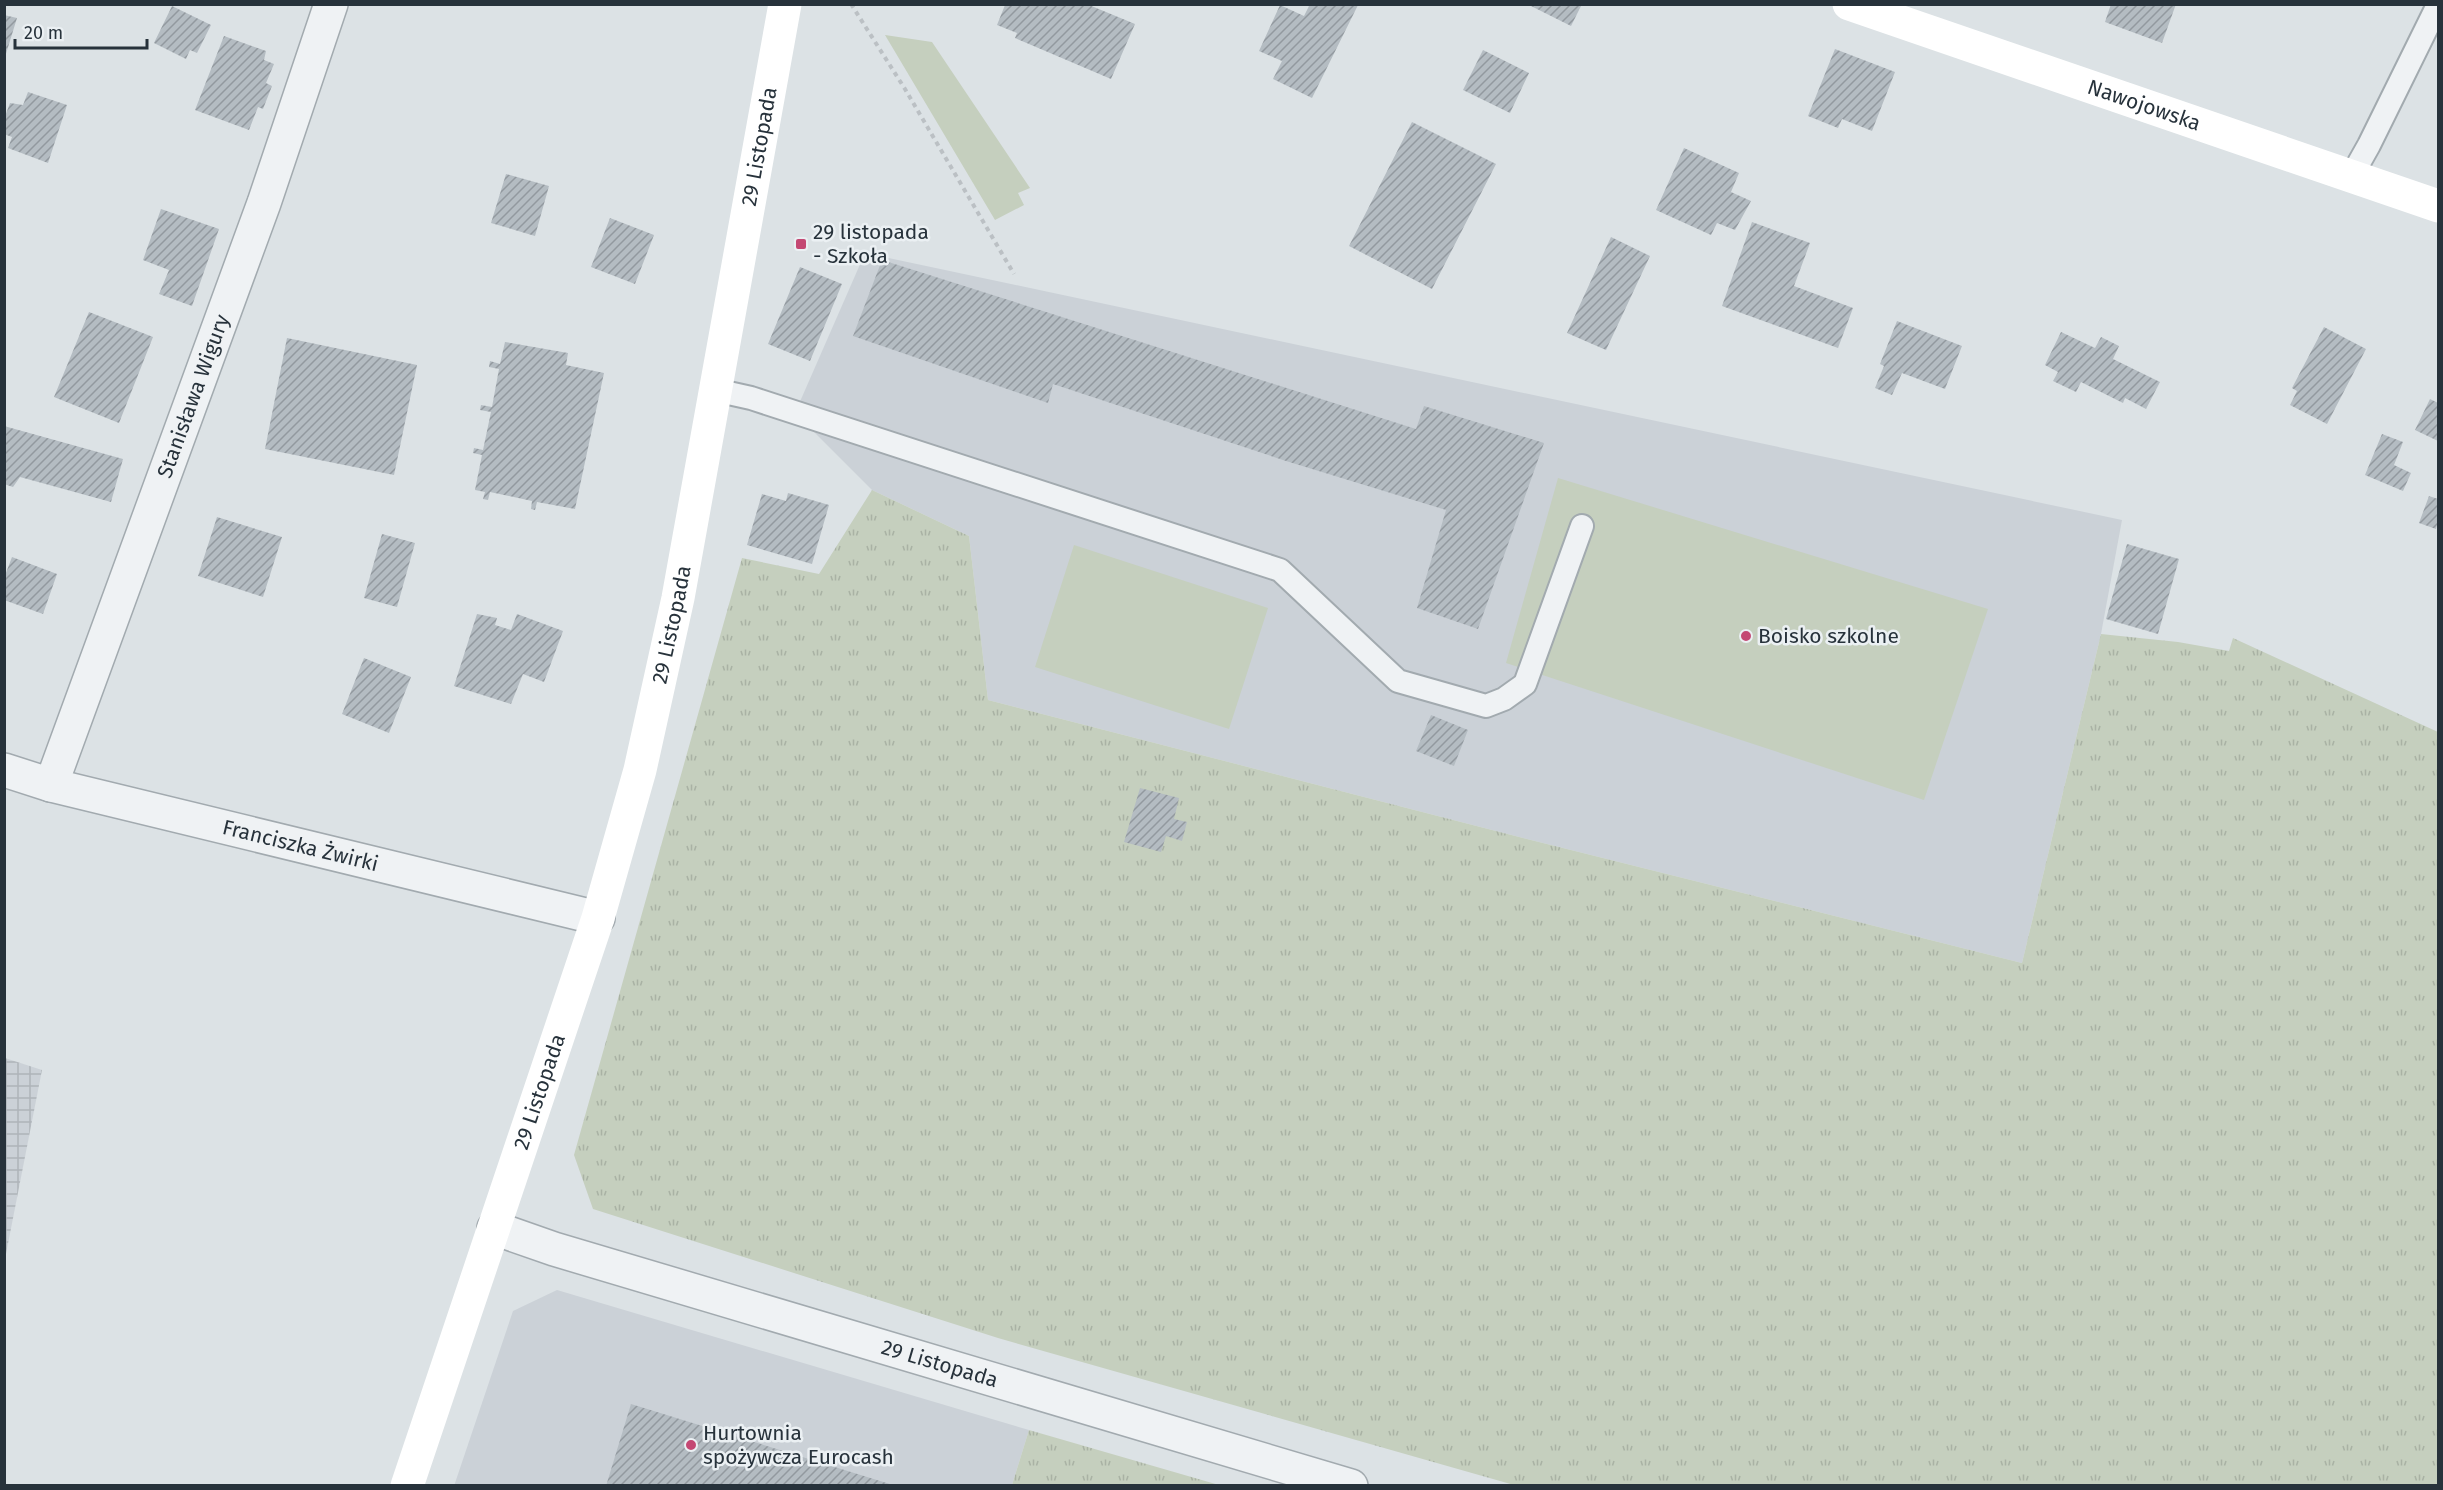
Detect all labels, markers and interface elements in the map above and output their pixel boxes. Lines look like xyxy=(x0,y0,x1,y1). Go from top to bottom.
scale bar xyxy=(15,12,147,50)
text: 20 m xyxy=(24,22,63,44)
street label: Nawojowska xyxy=(2084,74,2204,137)
street label: 29 Listopada xyxy=(736,85,783,208)
place label: 29 listopada - Szkoła xyxy=(813,219,929,269)
marker: 29 listopada - Szkoła xyxy=(794,237,808,251)
street label: Stanisława Wigury xyxy=(151,310,235,482)
street label: 29 Listopada xyxy=(646,563,697,686)
place label: Boisko szkolne xyxy=(1758,623,1899,649)
marker: Boisko szkolne xyxy=(1739,629,1753,643)
street label: Franciszka Żwirki xyxy=(220,814,381,877)
street label: 29 Listopada xyxy=(508,1031,571,1153)
street label: 29 Listopada xyxy=(878,1334,1001,1393)
place label: Hurtownia spożywcza Eurocash xyxy=(703,1420,894,1470)
marker: Hurtownia spożywcza Eurocash xyxy=(684,1438,698,1452)

